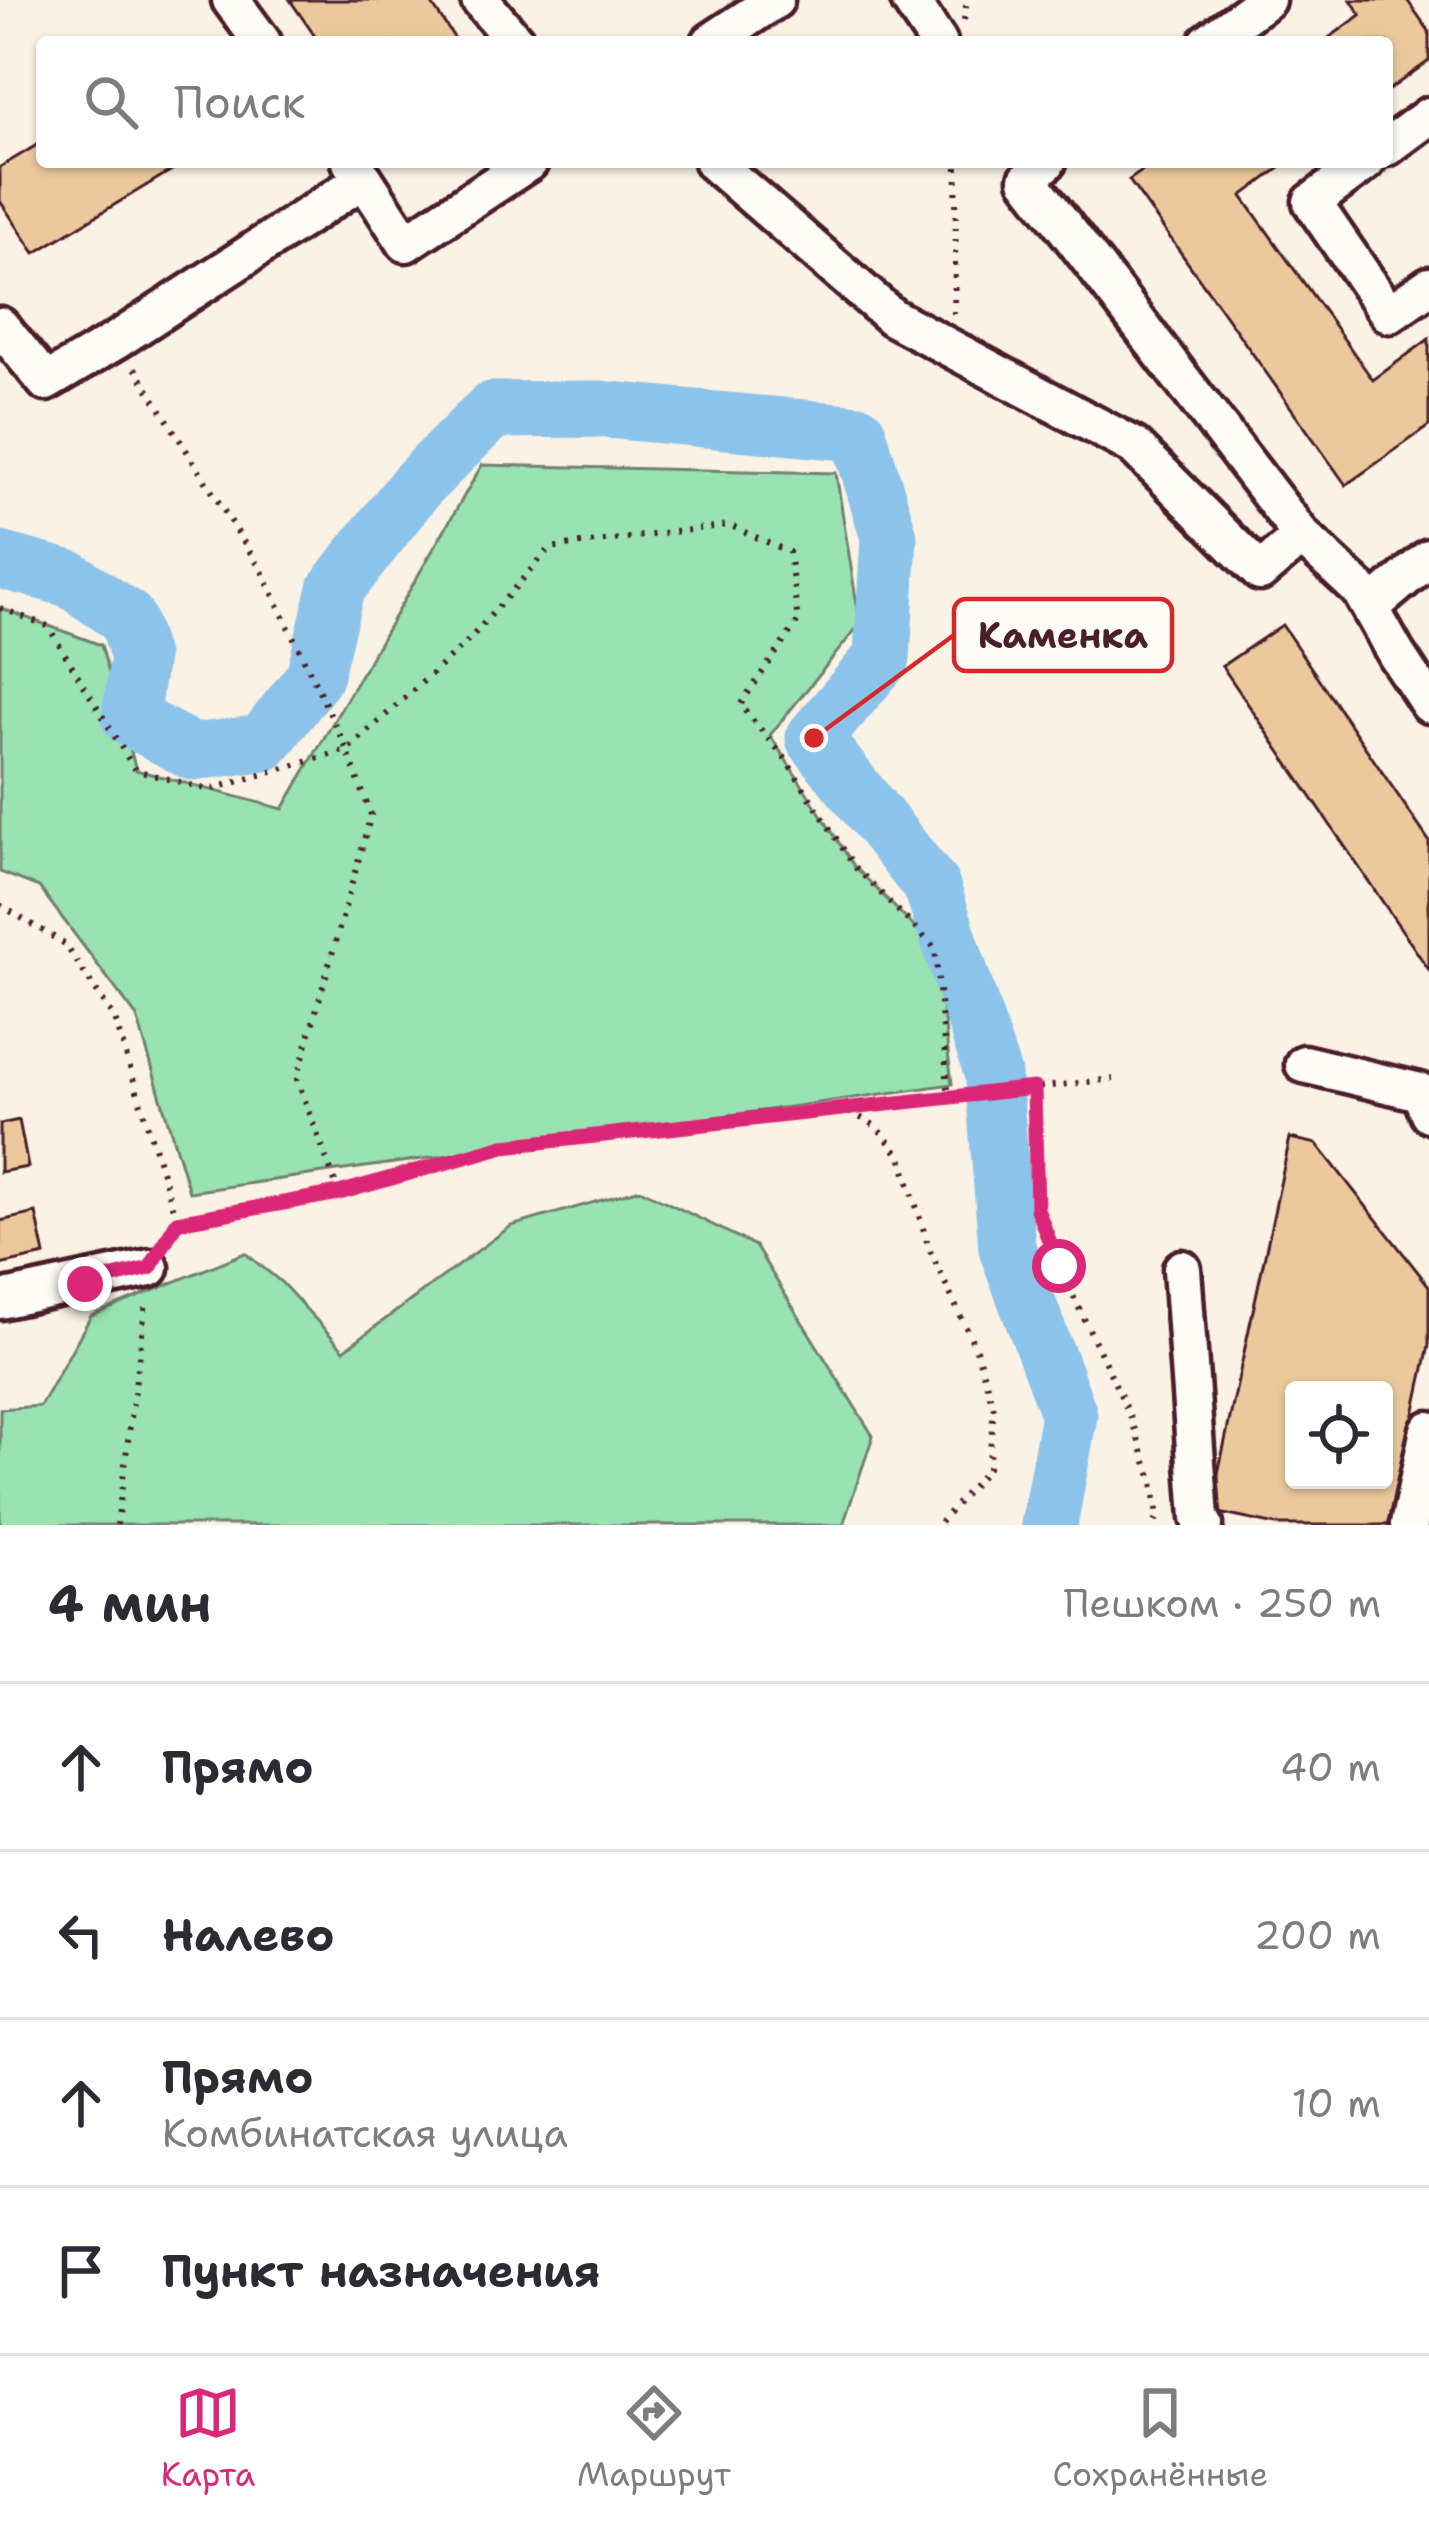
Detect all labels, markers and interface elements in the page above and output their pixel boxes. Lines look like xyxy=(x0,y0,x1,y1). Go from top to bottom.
search box xyxy=(36,36,1393,168)
icon: search xyxy=(78,69,144,135)
text: Поиск xyxy=(174,72,305,132)
callout: Каменка xyxy=(954,599,1172,671)
text: Каменка xyxy=(978,611,1149,660)
route start xyxy=(1032,1239,1086,1293)
route end xyxy=(58,1257,112,1311)
map controls xyxy=(1285,1381,1393,1489)
button: locate xyxy=(1285,1381,1393,1489)
text: 4 мин xyxy=(48,1569,212,1637)
text: Пешком · 250 m xyxy=(1064,1577,1381,1629)
icon: ahead xyxy=(48,1734,114,1800)
text: Прямо xyxy=(162,1737,313,1797)
text: 40 m xyxy=(1280,1741,1381,1793)
icon: left xyxy=(48,1902,114,1968)
text: Налево xyxy=(162,1905,335,1965)
text: 200 m xyxy=(1254,1909,1381,1961)
text: Прямо xyxy=(162,2047,313,2107)
icon: ahead xyxy=(48,2070,114,2136)
text: 10 m xyxy=(1292,2077,1381,2129)
text: Комбинатская улица xyxy=(162,2107,568,2159)
icon: arrive xyxy=(48,2238,114,2304)
text: Пункт назначения xyxy=(162,2241,601,2301)
tab: Карта xyxy=(161,2380,255,2497)
tab: Маршрут xyxy=(577,2380,731,2497)
tab: Сохранённые xyxy=(1053,2380,1268,2497)

